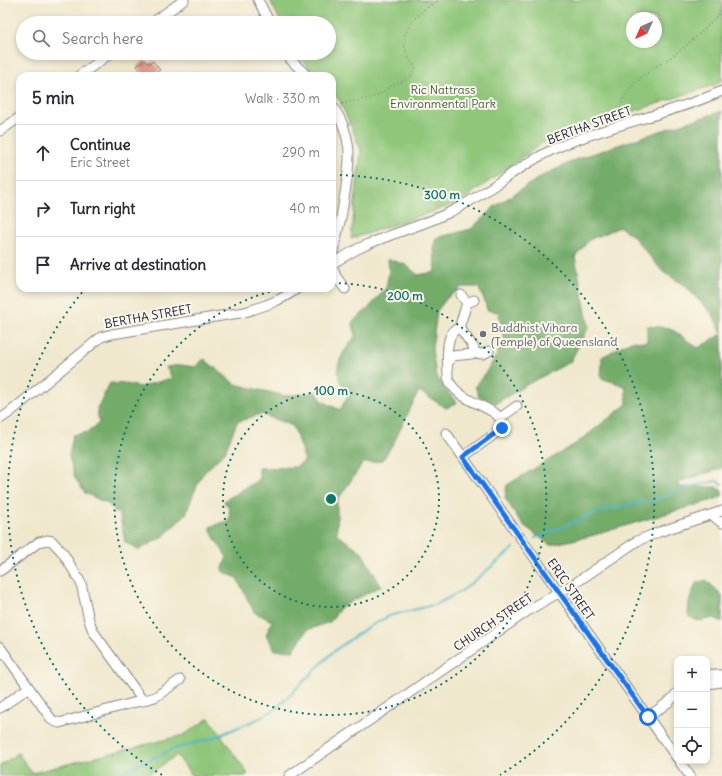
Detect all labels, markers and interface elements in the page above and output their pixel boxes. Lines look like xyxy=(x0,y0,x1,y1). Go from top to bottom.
north arrow xyxy=(626,12,662,48)
search box xyxy=(16,16,336,60)
icon: search xyxy=(30,27,52,49)
text: Search here xyxy=(62,29,143,48)
park label: Ric Nattrass Environmental Park xyxy=(390,82,496,111)
text: 5 min xyxy=(32,87,74,109)
text: Walk · 330 m xyxy=(245,90,320,107)
street label: BERTHA STREET xyxy=(545,103,633,147)
text: Continue xyxy=(70,135,131,154)
icon: ahead xyxy=(32,142,54,164)
text: 290 m xyxy=(282,144,320,161)
text: Eric Street xyxy=(70,154,130,171)
text: 300 m xyxy=(424,187,460,202)
icon: right xyxy=(32,198,54,220)
text: Turn right xyxy=(70,199,135,218)
text: 40 m xyxy=(289,200,320,217)
icon: arrive xyxy=(32,254,54,276)
text: Arrive at destination xyxy=(70,255,206,274)
text: 200 m xyxy=(387,288,423,303)
street label: BERTHA STREET xyxy=(103,301,193,331)
place label: Buddhist Vihara (Temple) of Queensland xyxy=(491,320,617,349)
marker: Buddhist Vihara (Temple) of Queensland xyxy=(478,329,488,339)
text: 100 m xyxy=(314,383,348,398)
route end xyxy=(493,419,511,437)
centre of rings xyxy=(324,492,338,506)
street label: ERIC STREET xyxy=(544,555,598,623)
street label: CHURCH STREET xyxy=(451,590,535,654)
map controls xyxy=(674,656,710,764)
button: + xyxy=(674,656,710,692)
button: − xyxy=(674,692,710,728)
route start xyxy=(639,708,657,726)
button: locate xyxy=(674,728,710,764)

